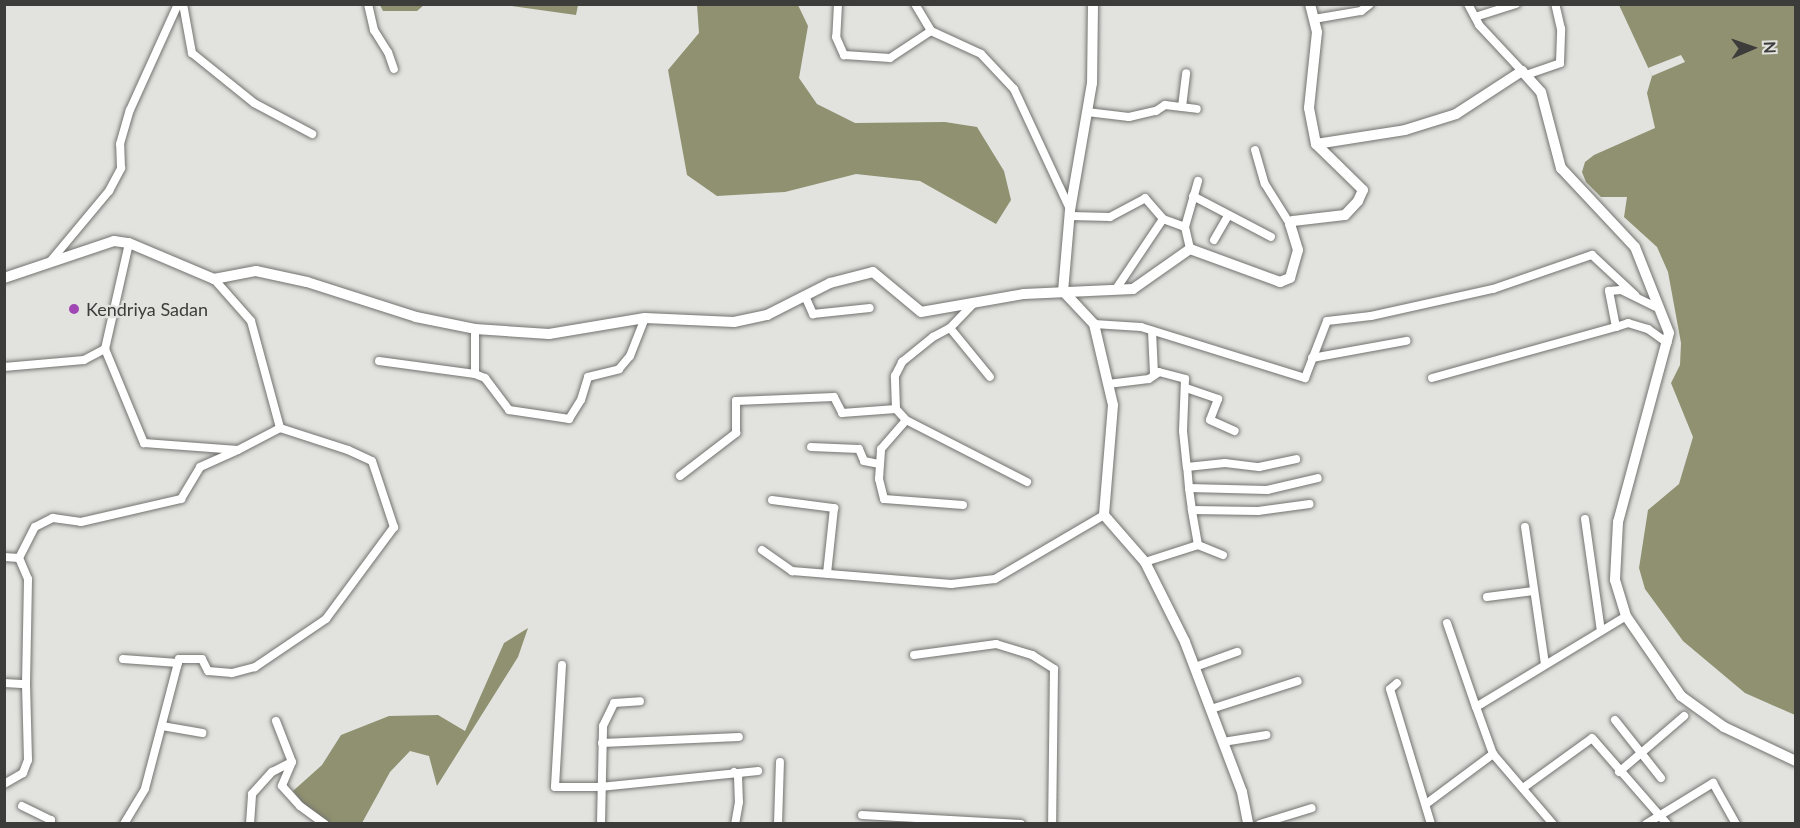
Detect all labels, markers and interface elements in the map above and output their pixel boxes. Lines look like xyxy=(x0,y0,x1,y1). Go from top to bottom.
north arrow xyxy=(1722,18,1782,78)
text: N xyxy=(1761,41,1780,54)
place label: Kendriya Sadan xyxy=(86,298,208,320)
marker: Kendriya Sadan xyxy=(67,302,81,316)

